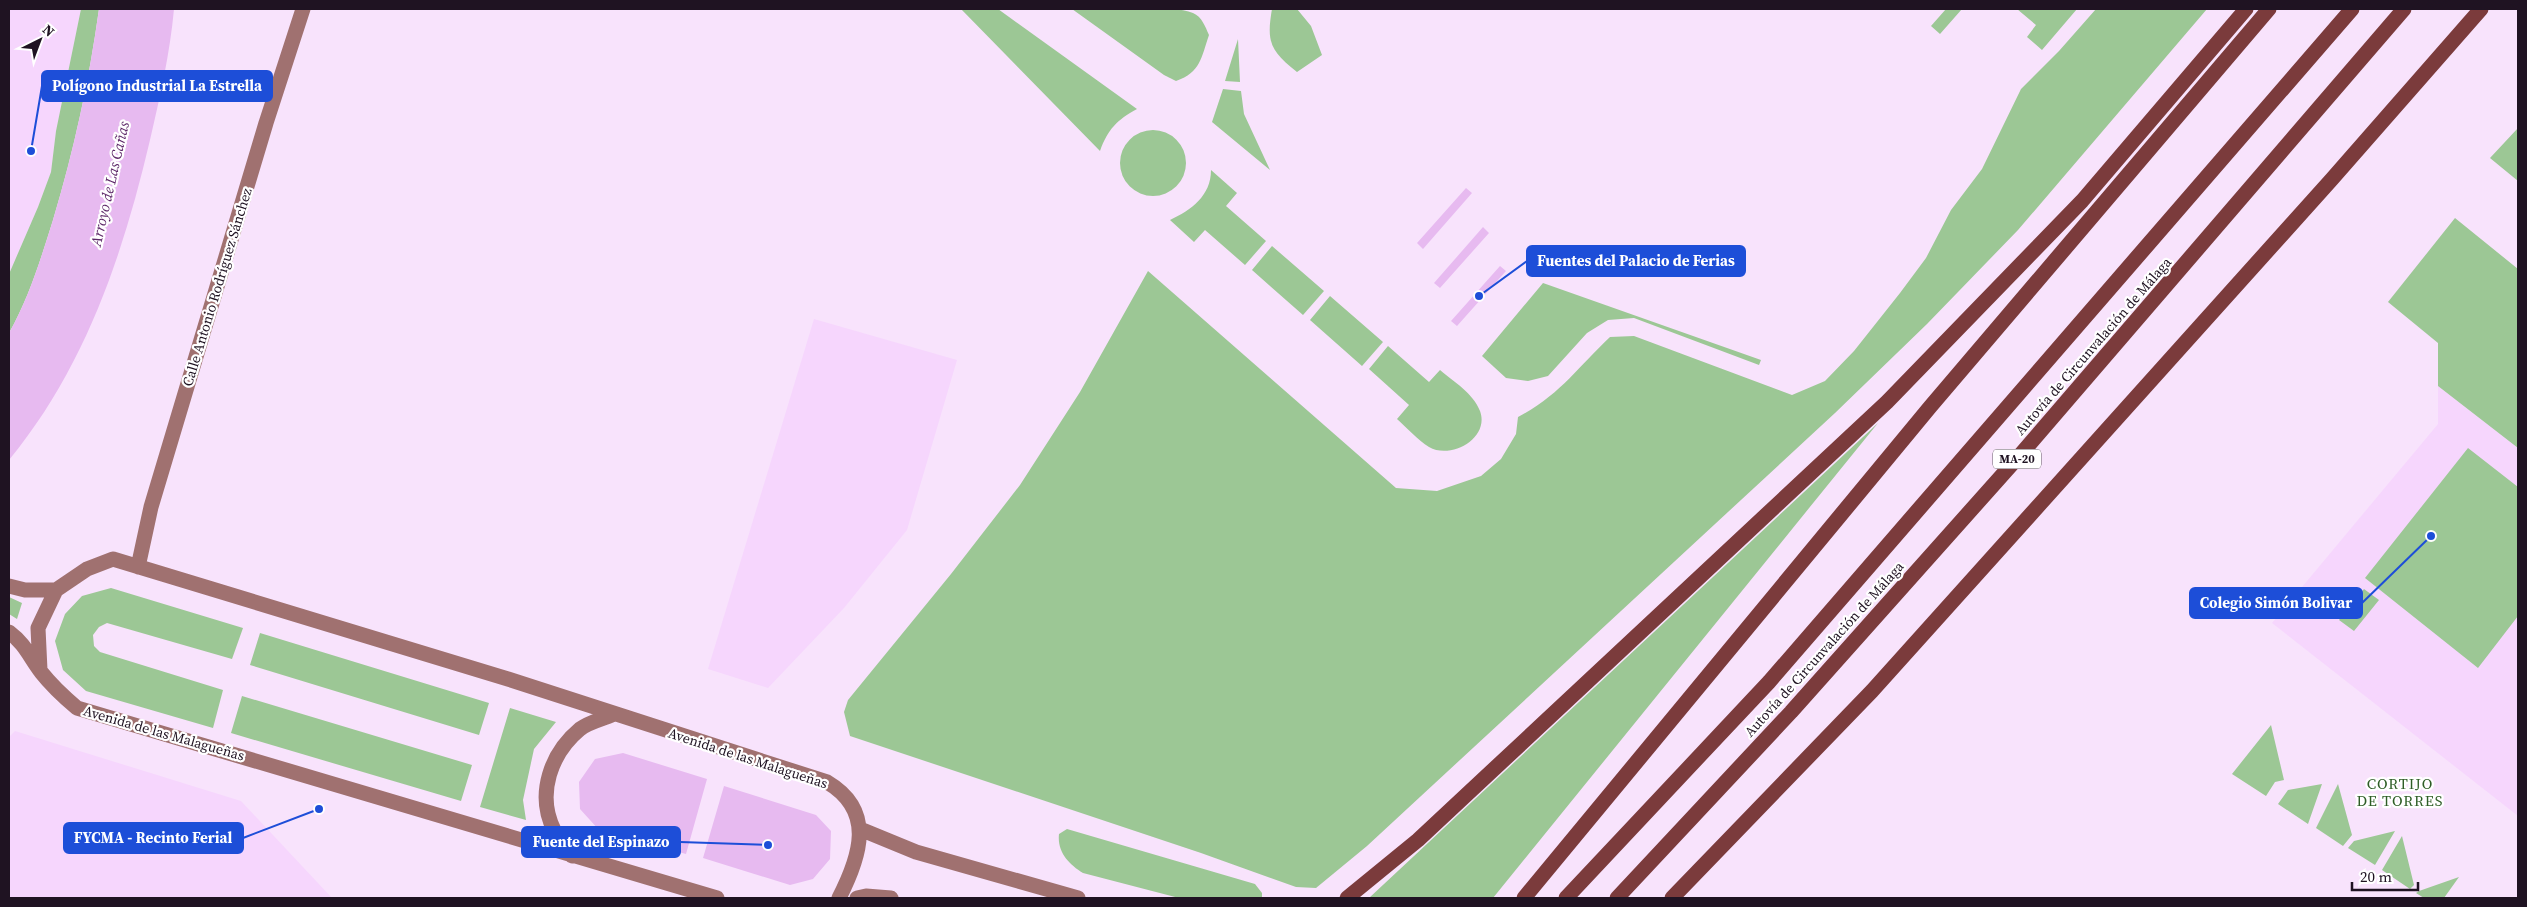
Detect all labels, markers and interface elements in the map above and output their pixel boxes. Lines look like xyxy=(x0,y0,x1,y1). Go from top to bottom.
north arrow xyxy=(15,15,65,65)
text: N xyxy=(38,19,59,41)
callout: Polígono Industrial La Estrella xyxy=(42,71,272,101)
text: Polígono Industrial La Estrella xyxy=(52,75,263,96)
water label: Arroyo de Las Cañas xyxy=(85,119,134,249)
street label: Calle Antonio Rodríguez Sánchez xyxy=(177,185,257,389)
callout: Fuentes del Palacio de Ferias xyxy=(1527,246,1745,276)
text: Fuentes del Palacio de Ferias xyxy=(1537,250,1735,271)
street label: Autovía de Circunvalación de Málaga xyxy=(2010,252,2176,439)
road number: MA-20 xyxy=(1993,449,2041,468)
street label: Autovía de Circunvalación de Málaga xyxy=(1740,556,1909,741)
callout: Colegio Simón Bolivar xyxy=(2190,588,2362,618)
text: Colegio Simón Bolivar xyxy=(2200,592,2352,613)
street label: Avenida de las Malagueñas xyxy=(81,700,247,766)
street label: Avenida de las Malagueñas xyxy=(666,723,830,793)
district label: CORTIJO DE TORRES xyxy=(2357,773,2443,811)
callout: FYCMA - Recinto Ferial xyxy=(64,823,243,853)
text: FYCMA - Recinto Ferial xyxy=(74,827,232,848)
callout: Fuente del Espinazo xyxy=(522,827,680,857)
text: Fuente del Espinazo xyxy=(532,831,670,852)
scale bar xyxy=(2352,860,2418,892)
text: 20 m xyxy=(2360,866,2392,887)

